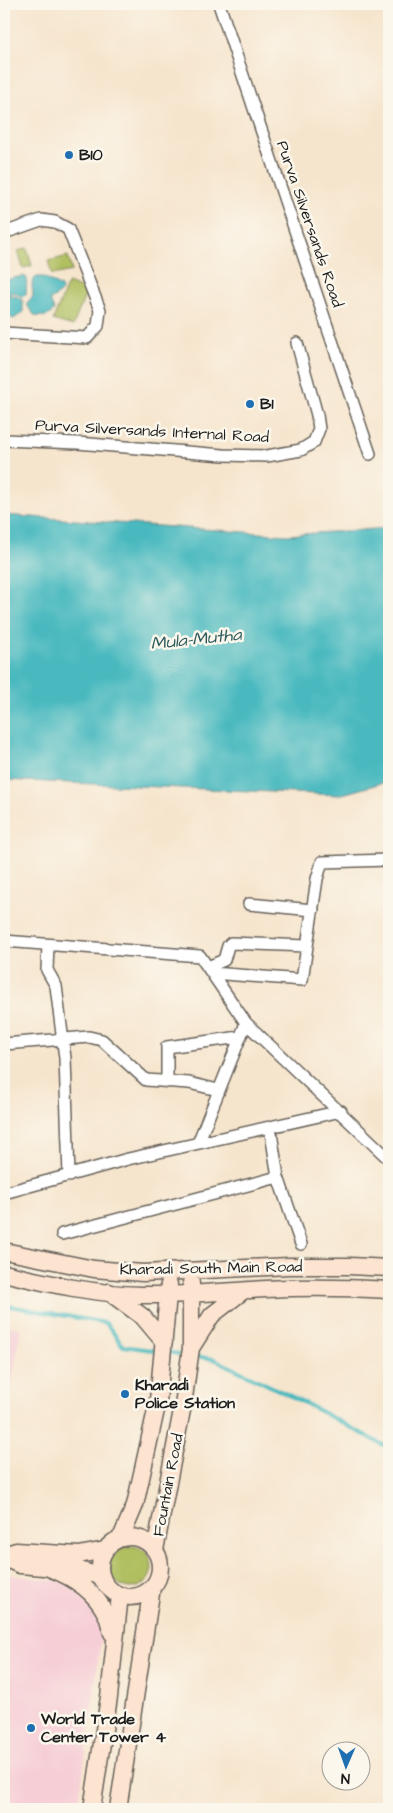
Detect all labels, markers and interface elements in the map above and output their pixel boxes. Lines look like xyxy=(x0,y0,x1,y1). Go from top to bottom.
street label: Purva Silversands Road xyxy=(271,138,349,310)
place label: B10 xyxy=(79,144,103,166)
marker: B10 xyxy=(63,149,75,161)
place label: B1 xyxy=(260,393,274,415)
marker: B1 xyxy=(244,398,256,410)
street label: Purva Silversands Internal Road xyxy=(35,414,269,448)
water label: Mula-Mutha xyxy=(149,622,243,656)
street label: Kharadi South Main Road xyxy=(119,1255,303,1281)
place label: Kharadi Police Station xyxy=(135,1374,235,1414)
marker: Kharadi Police Station xyxy=(119,1388,131,1400)
street label: Fountain Road xyxy=(147,1432,189,1538)
place label: World Trade Center Tower 4 xyxy=(40,1708,166,1748)
marker: World Trade Center Tower 4 xyxy=(25,1722,37,1734)
north arrow xyxy=(320,1740,370,1790)
text: N xyxy=(341,1768,350,1788)

